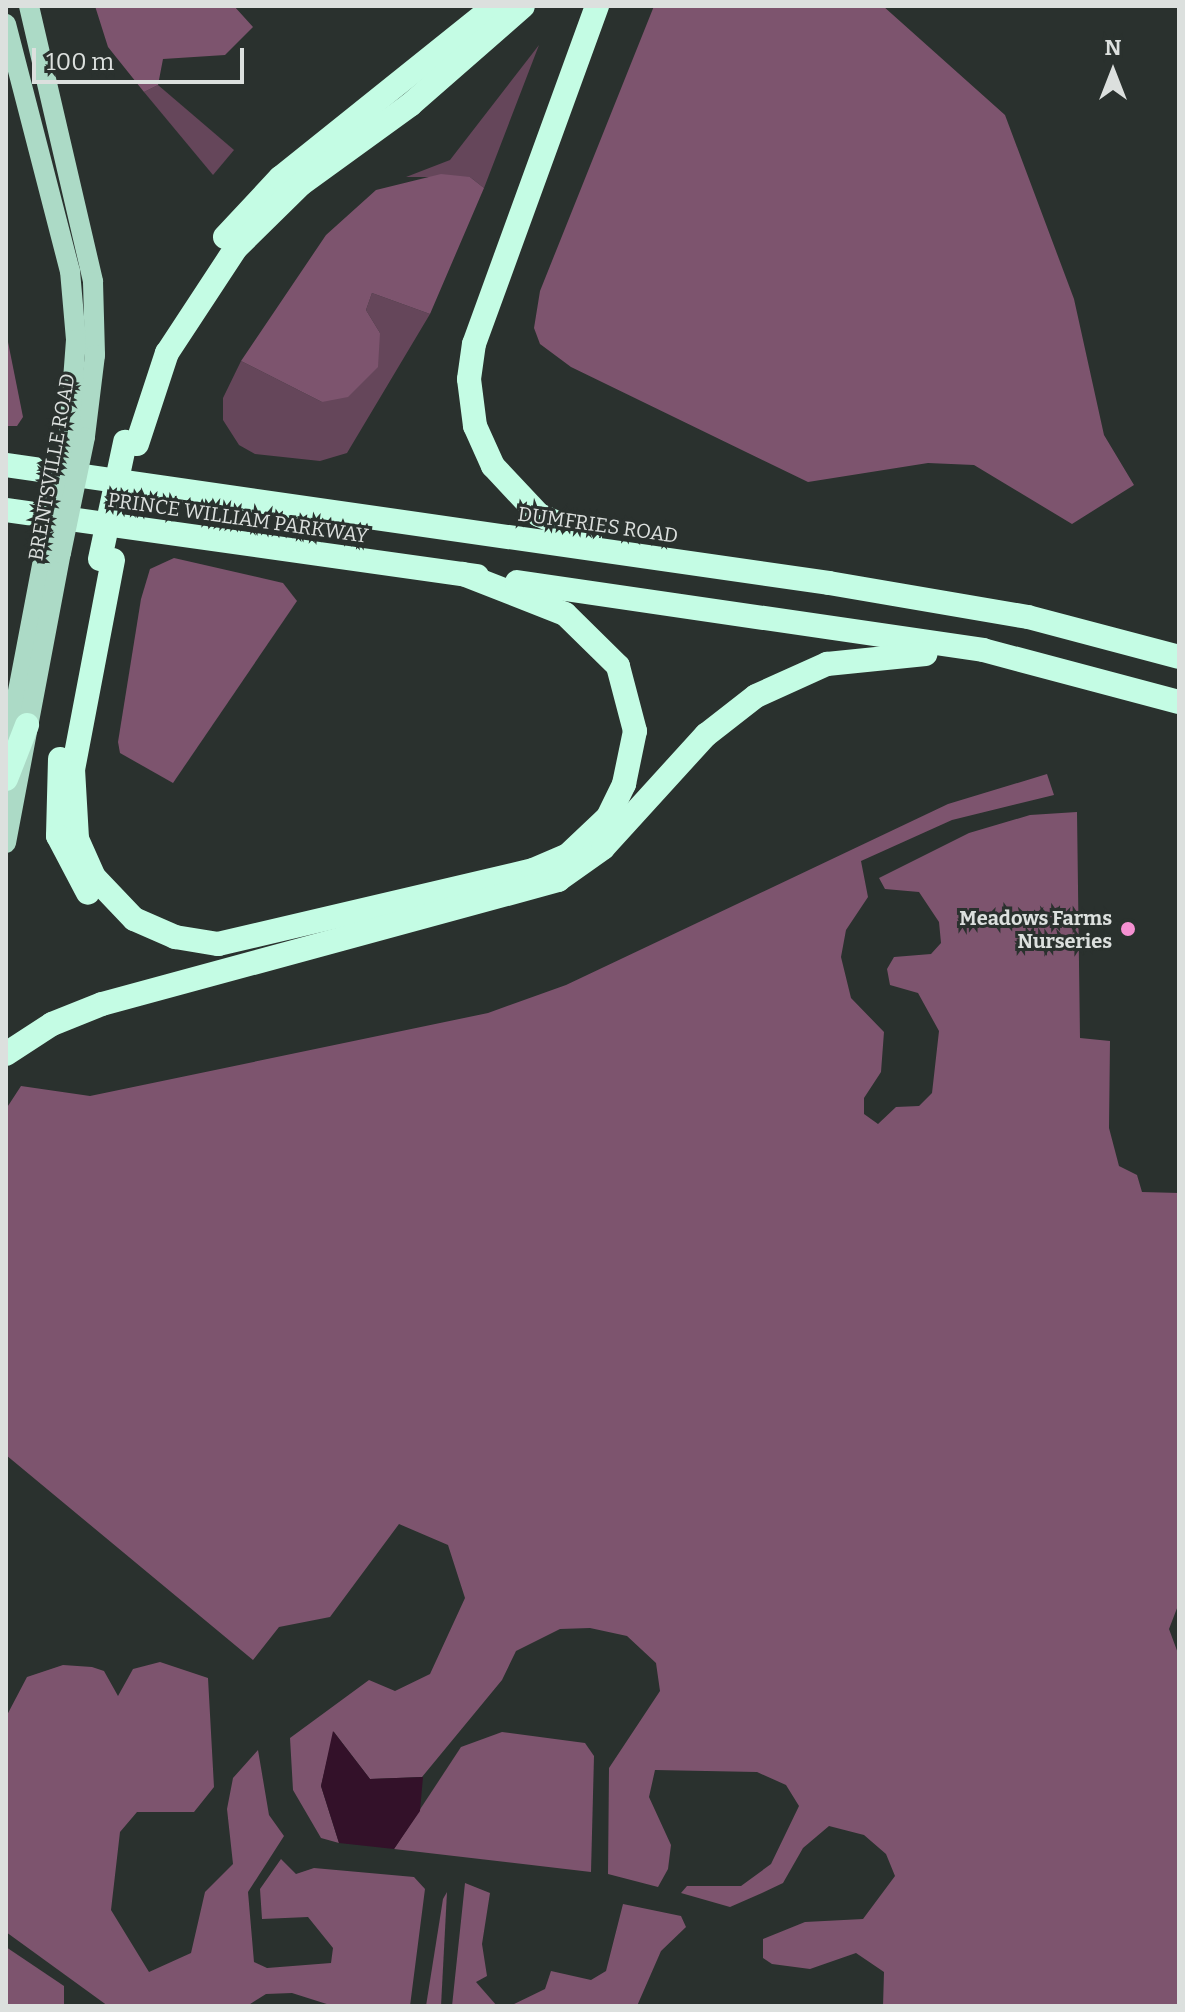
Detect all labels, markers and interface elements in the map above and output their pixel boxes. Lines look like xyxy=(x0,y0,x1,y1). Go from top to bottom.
scale bar xyxy=(36,32,248,82)
north arrow xyxy=(1073,32,1153,112)
text: N xyxy=(1105,34,1121,61)
text: 100 m xyxy=(46,48,114,76)
street label: BRENTSVILLE ROAD xyxy=(24,372,80,562)
street label: PRINCE WILLIAM PARKWAY xyxy=(106,488,370,548)
street label: DUMFRIES ROAD xyxy=(516,502,680,548)
place label: Meadows Farms Nurseries xyxy=(959,906,1112,953)
marker: Meadows Farms Nurseries xyxy=(1119,920,1137,938)

